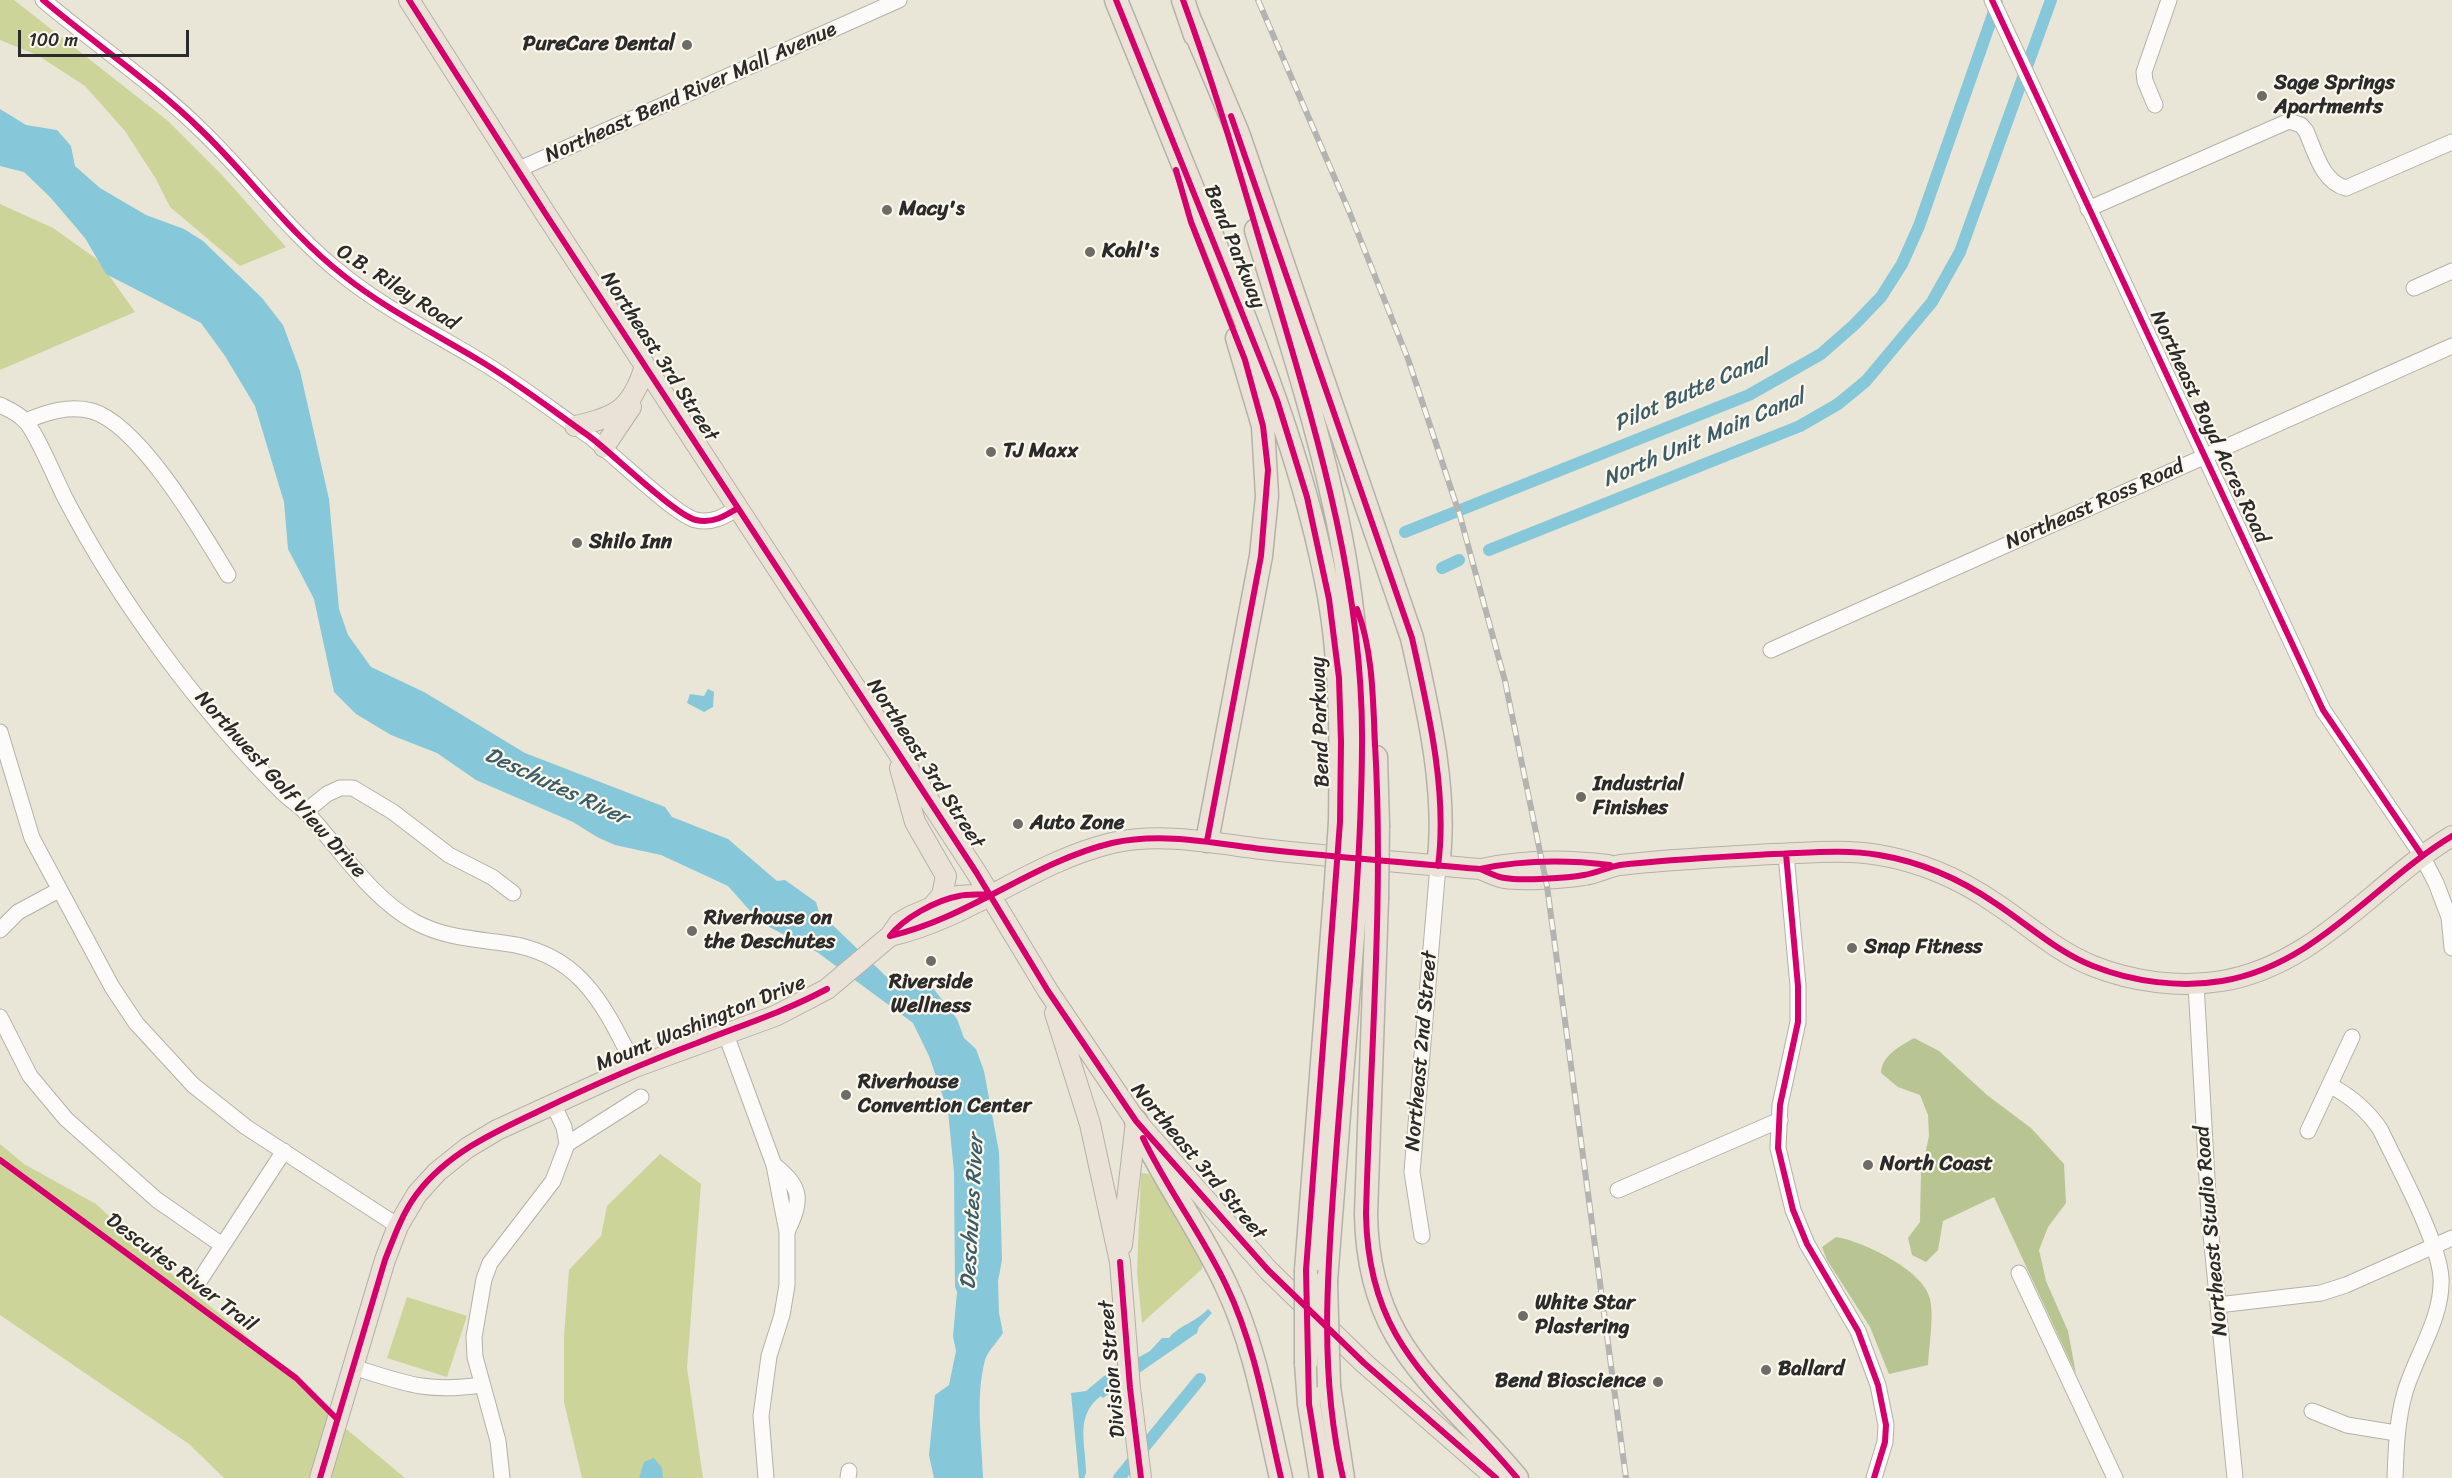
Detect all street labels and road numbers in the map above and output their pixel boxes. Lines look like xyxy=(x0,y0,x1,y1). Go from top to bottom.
street label: Northeast Bend River Mall Avenue xyxy=(541,17,841,169)
street label: Bend Parkway xyxy=(1198,182,1270,312)
street label: O.B. Riley Road xyxy=(331,239,463,337)
street label: Northeast 3rd Street xyxy=(595,267,723,447)
street label: Northeast Boyd Acres Road xyxy=(2144,307,2274,547)
street label: Northeast Ross Road xyxy=(2002,454,2188,556)
street label: Bend Parkway xyxy=(1306,656,1336,788)
street label: Northeast 3rd Street xyxy=(861,674,989,854)
street label: Northwest Golf View Drive xyxy=(189,686,371,884)
street label: Northeast 2nd Street xyxy=(1401,950,1443,1152)
street label: Mount Washington Drive xyxy=(592,970,810,1078)
street label: Northeast 3rd Street xyxy=(1125,1078,1271,1246)
street label: Northeast Studio Road xyxy=(2190,1125,2234,1337)
street label: Descutes River Trail xyxy=(101,1208,261,1338)
street label: Division Street xyxy=(1094,1299,1132,1439)

